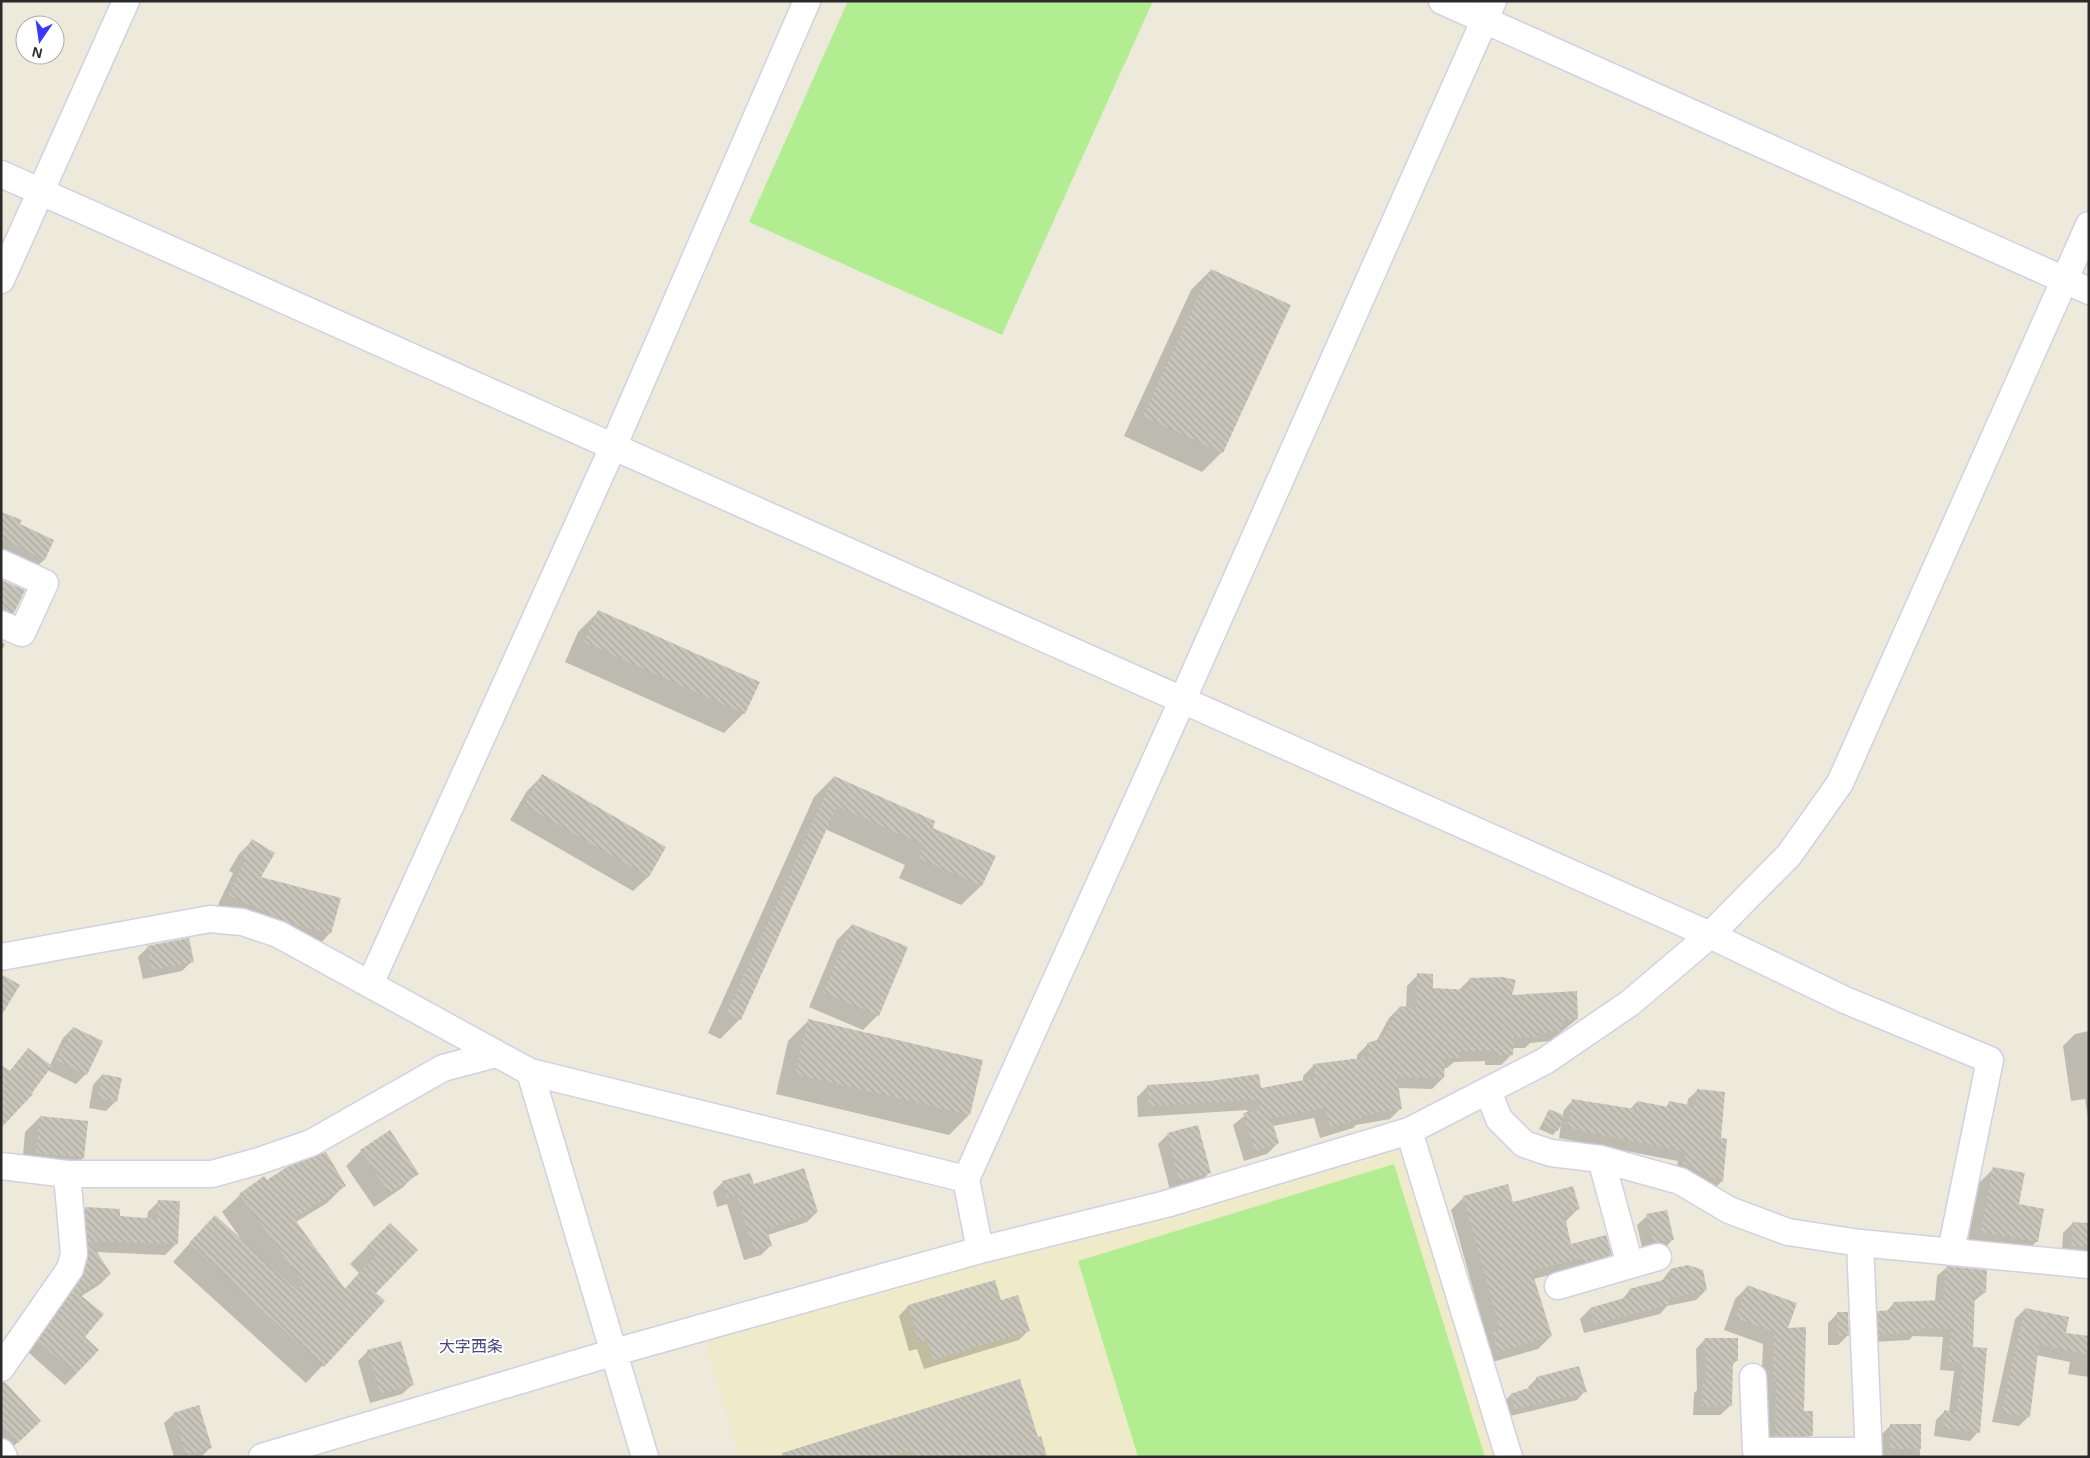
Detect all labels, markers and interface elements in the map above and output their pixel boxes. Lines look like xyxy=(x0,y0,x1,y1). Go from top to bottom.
north arrow xyxy=(15,15,65,65)
text: N xyxy=(30,44,44,62)
district label: 大字西条 xyxy=(439,1338,503,1355)

